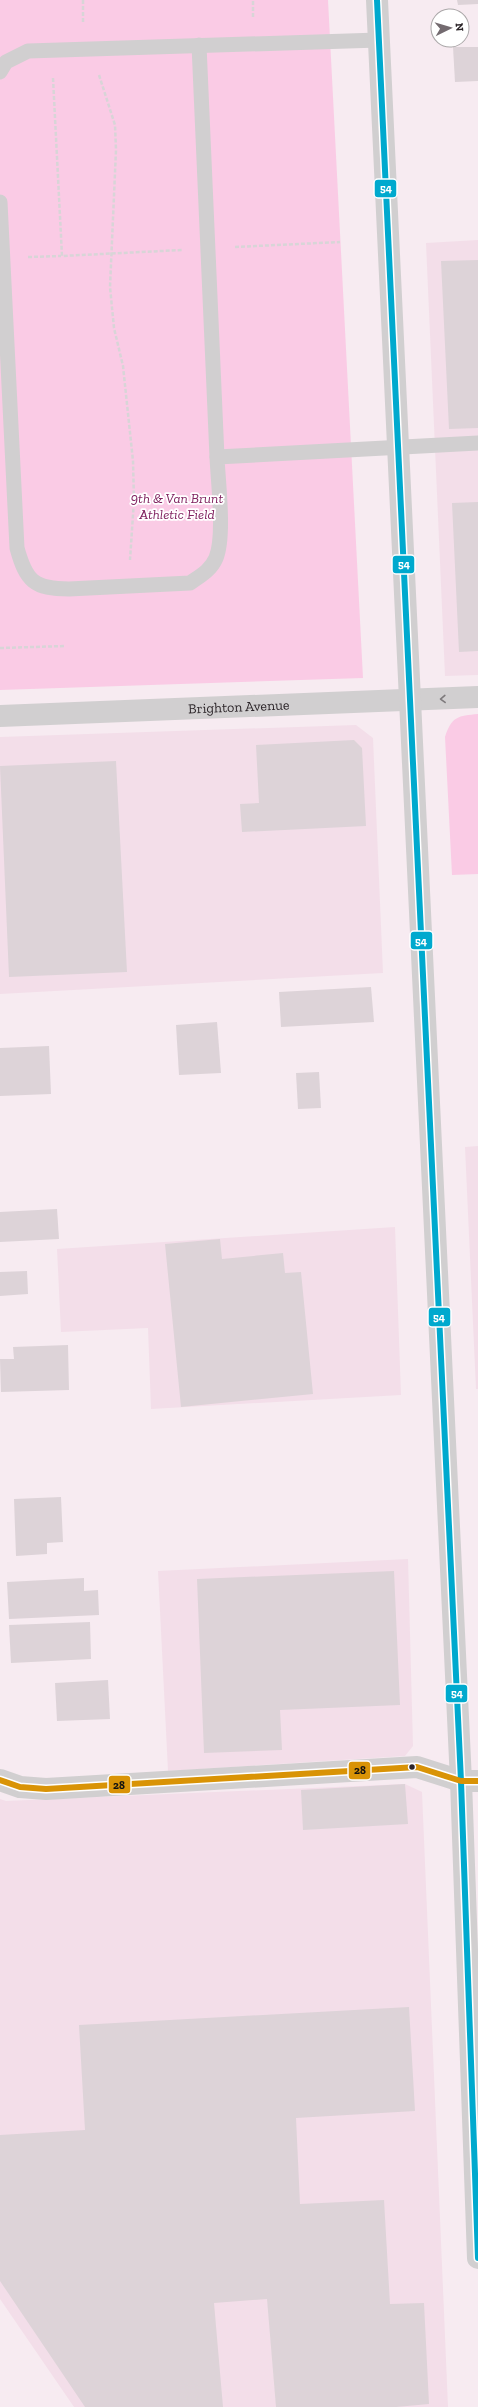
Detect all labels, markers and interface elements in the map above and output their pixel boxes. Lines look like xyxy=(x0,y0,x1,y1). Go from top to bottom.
north arrow xyxy=(430,8,470,48)
text: N xyxy=(453,22,466,33)
line badge: 54 xyxy=(374,179,397,198)
text: 54 xyxy=(380,182,393,195)
park label: 9th & Van Brunt Athletic Field xyxy=(131,490,223,523)
line badge: 54 xyxy=(392,555,415,574)
text: 54 xyxy=(398,558,411,571)
one-way arrow xyxy=(440,694,446,703)
street label: Brighton Avenue xyxy=(188,696,290,718)
line badge: 54 xyxy=(410,931,433,950)
text: 54 xyxy=(415,935,428,948)
line badge: 54 xyxy=(428,1307,451,1327)
text: 54 xyxy=(433,1311,446,1324)
line badge: 54 xyxy=(445,1684,468,1703)
text: 54 xyxy=(451,1687,464,1700)
line badge: 28 xyxy=(348,1761,371,1780)
unlabelled marker xyxy=(407,1762,417,1772)
text: 28 xyxy=(354,1764,366,1777)
line badge: 28 xyxy=(108,1775,131,1794)
text: 28 xyxy=(113,1779,125,1792)

